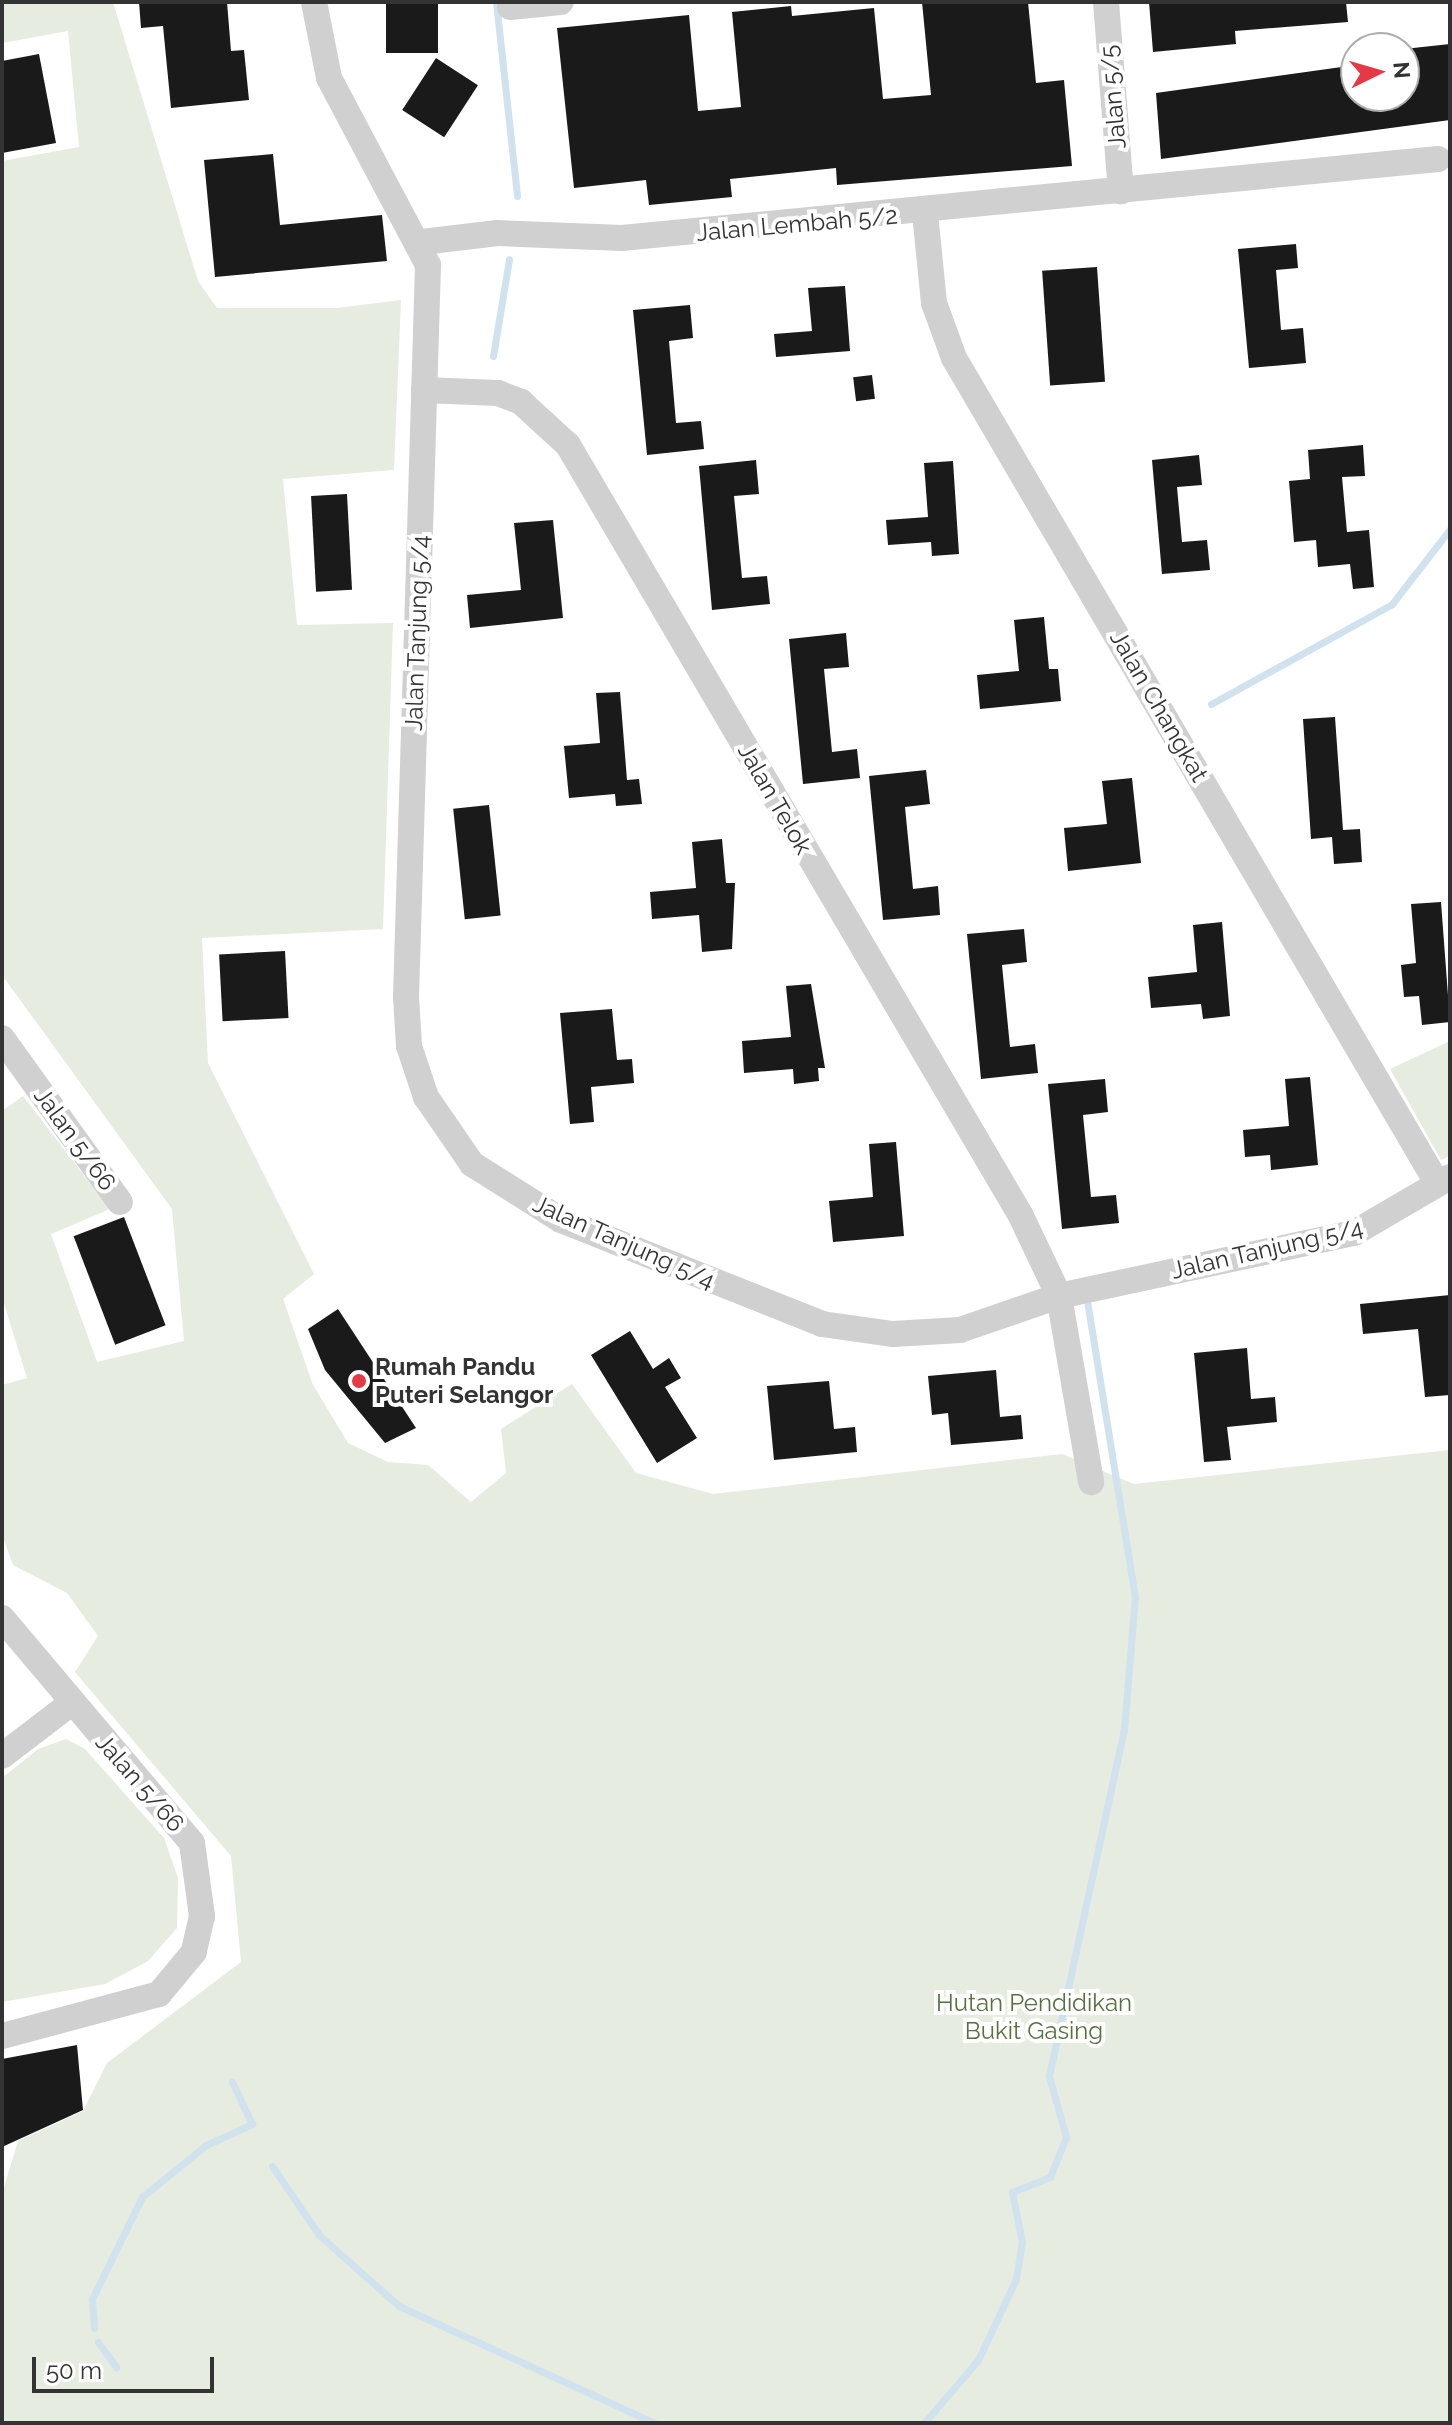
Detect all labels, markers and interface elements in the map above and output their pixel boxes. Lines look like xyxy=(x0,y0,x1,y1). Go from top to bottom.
north arrow xyxy=(1340,32,1420,112)
street label: Jalan 5/5 xyxy=(1094,44,1132,150)
text: N xyxy=(1388,61,1416,80)
street label: Jalan Lembah 5/2 xyxy=(695,201,899,247)
street label: Jalan Tanjung 5/4 xyxy=(399,534,435,732)
street label: Jalan Changkat xyxy=(1104,625,1214,787)
street label: Jalan Telok xyxy=(732,738,818,860)
street label: Jalan 5/66 xyxy=(28,1082,122,1196)
street label: Jalan Tanjung 5/4 xyxy=(528,1189,720,1295)
street label: Jalan Tanjung 5/4 xyxy=(1168,1213,1366,1285)
place label: Rumah Pandu Puteri Selangor xyxy=(375,1353,553,1409)
marker: Rumah Pandu Puteri Selangor xyxy=(350,1372,368,1390)
street label: Jalan 5/66 xyxy=(90,1728,190,1838)
park label: Hutan Pendidikan Bukit Gasing xyxy=(936,1989,1132,2045)
scale bar xyxy=(36,2341,218,2391)
text: 50 m xyxy=(46,2356,102,2385)

